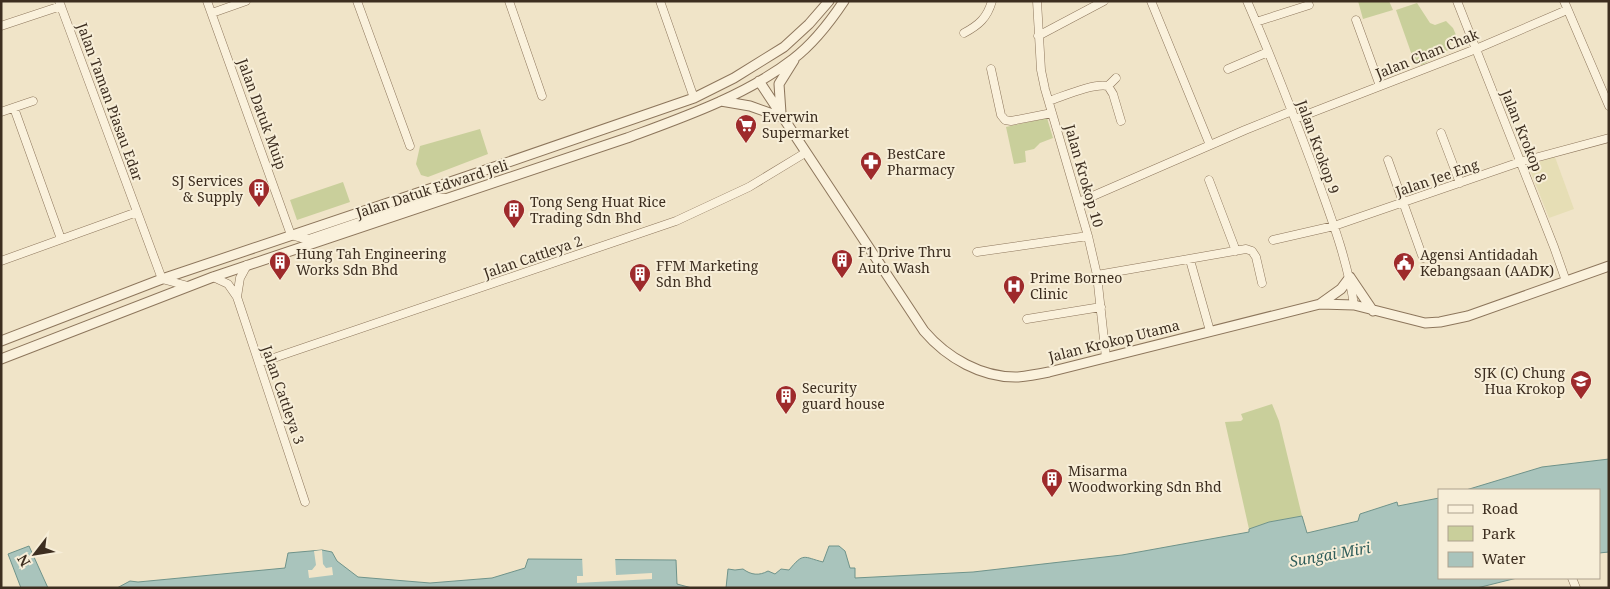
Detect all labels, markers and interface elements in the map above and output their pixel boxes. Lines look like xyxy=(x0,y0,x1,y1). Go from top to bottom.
street label: Jalan Taman Piasau Edar xyxy=(73,19,148,184)
street label: Jalan Chan Chak xyxy=(1372,24,1482,83)
street label: Jalan Datuk Muip xyxy=(233,55,291,172)
street label: Jalan Krokop 8 xyxy=(1497,86,1552,185)
street label: Jalan Krokop 9 xyxy=(1292,96,1344,196)
place label: Everwin Supermarket xyxy=(762,107,849,142)
supermarket icon: Everwin Supermarket xyxy=(734,113,758,144)
street label: Jalan Krokop 10 xyxy=(1060,121,1108,230)
place label: BestCare Pharmacy xyxy=(887,144,955,179)
pharmacy icon: BestCare Pharmacy xyxy=(859,150,883,181)
street label: Jalan Jee Eng xyxy=(1392,154,1481,201)
street label: Jalan Datuk Edward Jeli xyxy=(352,155,511,222)
place label: SJ Services & Supply xyxy=(172,171,243,206)
building icon: SJ Services & Supply xyxy=(247,177,271,208)
place label: Tong Seng Huat Rice Trading Sdn Bhd xyxy=(530,192,666,227)
building icon: Tong Seng Huat Rice Trading Sdn Bhd xyxy=(502,198,526,229)
street label: Jalan Cattleya 2 xyxy=(480,231,585,283)
place label: F1 Drive Thru Auto Wash xyxy=(858,242,951,277)
place label: Hung Tah Engineering Works Sdn Bhd xyxy=(296,244,447,279)
place label: Agensi Antidadah Kebangsaan (AADK) xyxy=(1420,245,1554,280)
building icon: F1 Drive Thru Auto Wash xyxy=(830,248,854,279)
building icon: Hung Tah Engineering Works Sdn Bhd xyxy=(268,250,292,281)
public building icon: Agensi Antidadah Kebangsaan (AADK) xyxy=(1392,251,1416,282)
place label: FFM Marketing Sdn Bhd xyxy=(656,256,759,291)
building icon: FFM Marketing Sdn Bhd xyxy=(628,262,652,293)
place label: Prime Borneo Clinic xyxy=(1030,268,1122,303)
hospital icon: Prime Borneo Clinic xyxy=(1002,274,1026,305)
street label: Jalan Krokop Utama xyxy=(1045,315,1182,366)
street label: Jalan Cattleya 3 xyxy=(257,342,309,447)
place label: SJK (C) Chung Hua Krokop xyxy=(1474,363,1565,398)
school or university icon: SJK (C) Chung Hua Krokop xyxy=(1569,369,1593,400)
place label: Security guard house xyxy=(802,378,885,413)
building icon: Security guard house xyxy=(774,384,798,415)
place label: Misarma Woodworking Sdn Bhd xyxy=(1068,461,1222,496)
building icon: Misarma Woodworking Sdn Bhd xyxy=(1040,467,1064,498)
legend xyxy=(1438,489,1600,579)
text: Road xyxy=(1482,498,1518,518)
text: Park xyxy=(1482,523,1516,543)
north arrow xyxy=(10,529,60,579)
water label: Sungai Miri xyxy=(1288,537,1372,571)
text: Water xyxy=(1482,548,1525,568)
text: N xyxy=(12,551,34,571)

